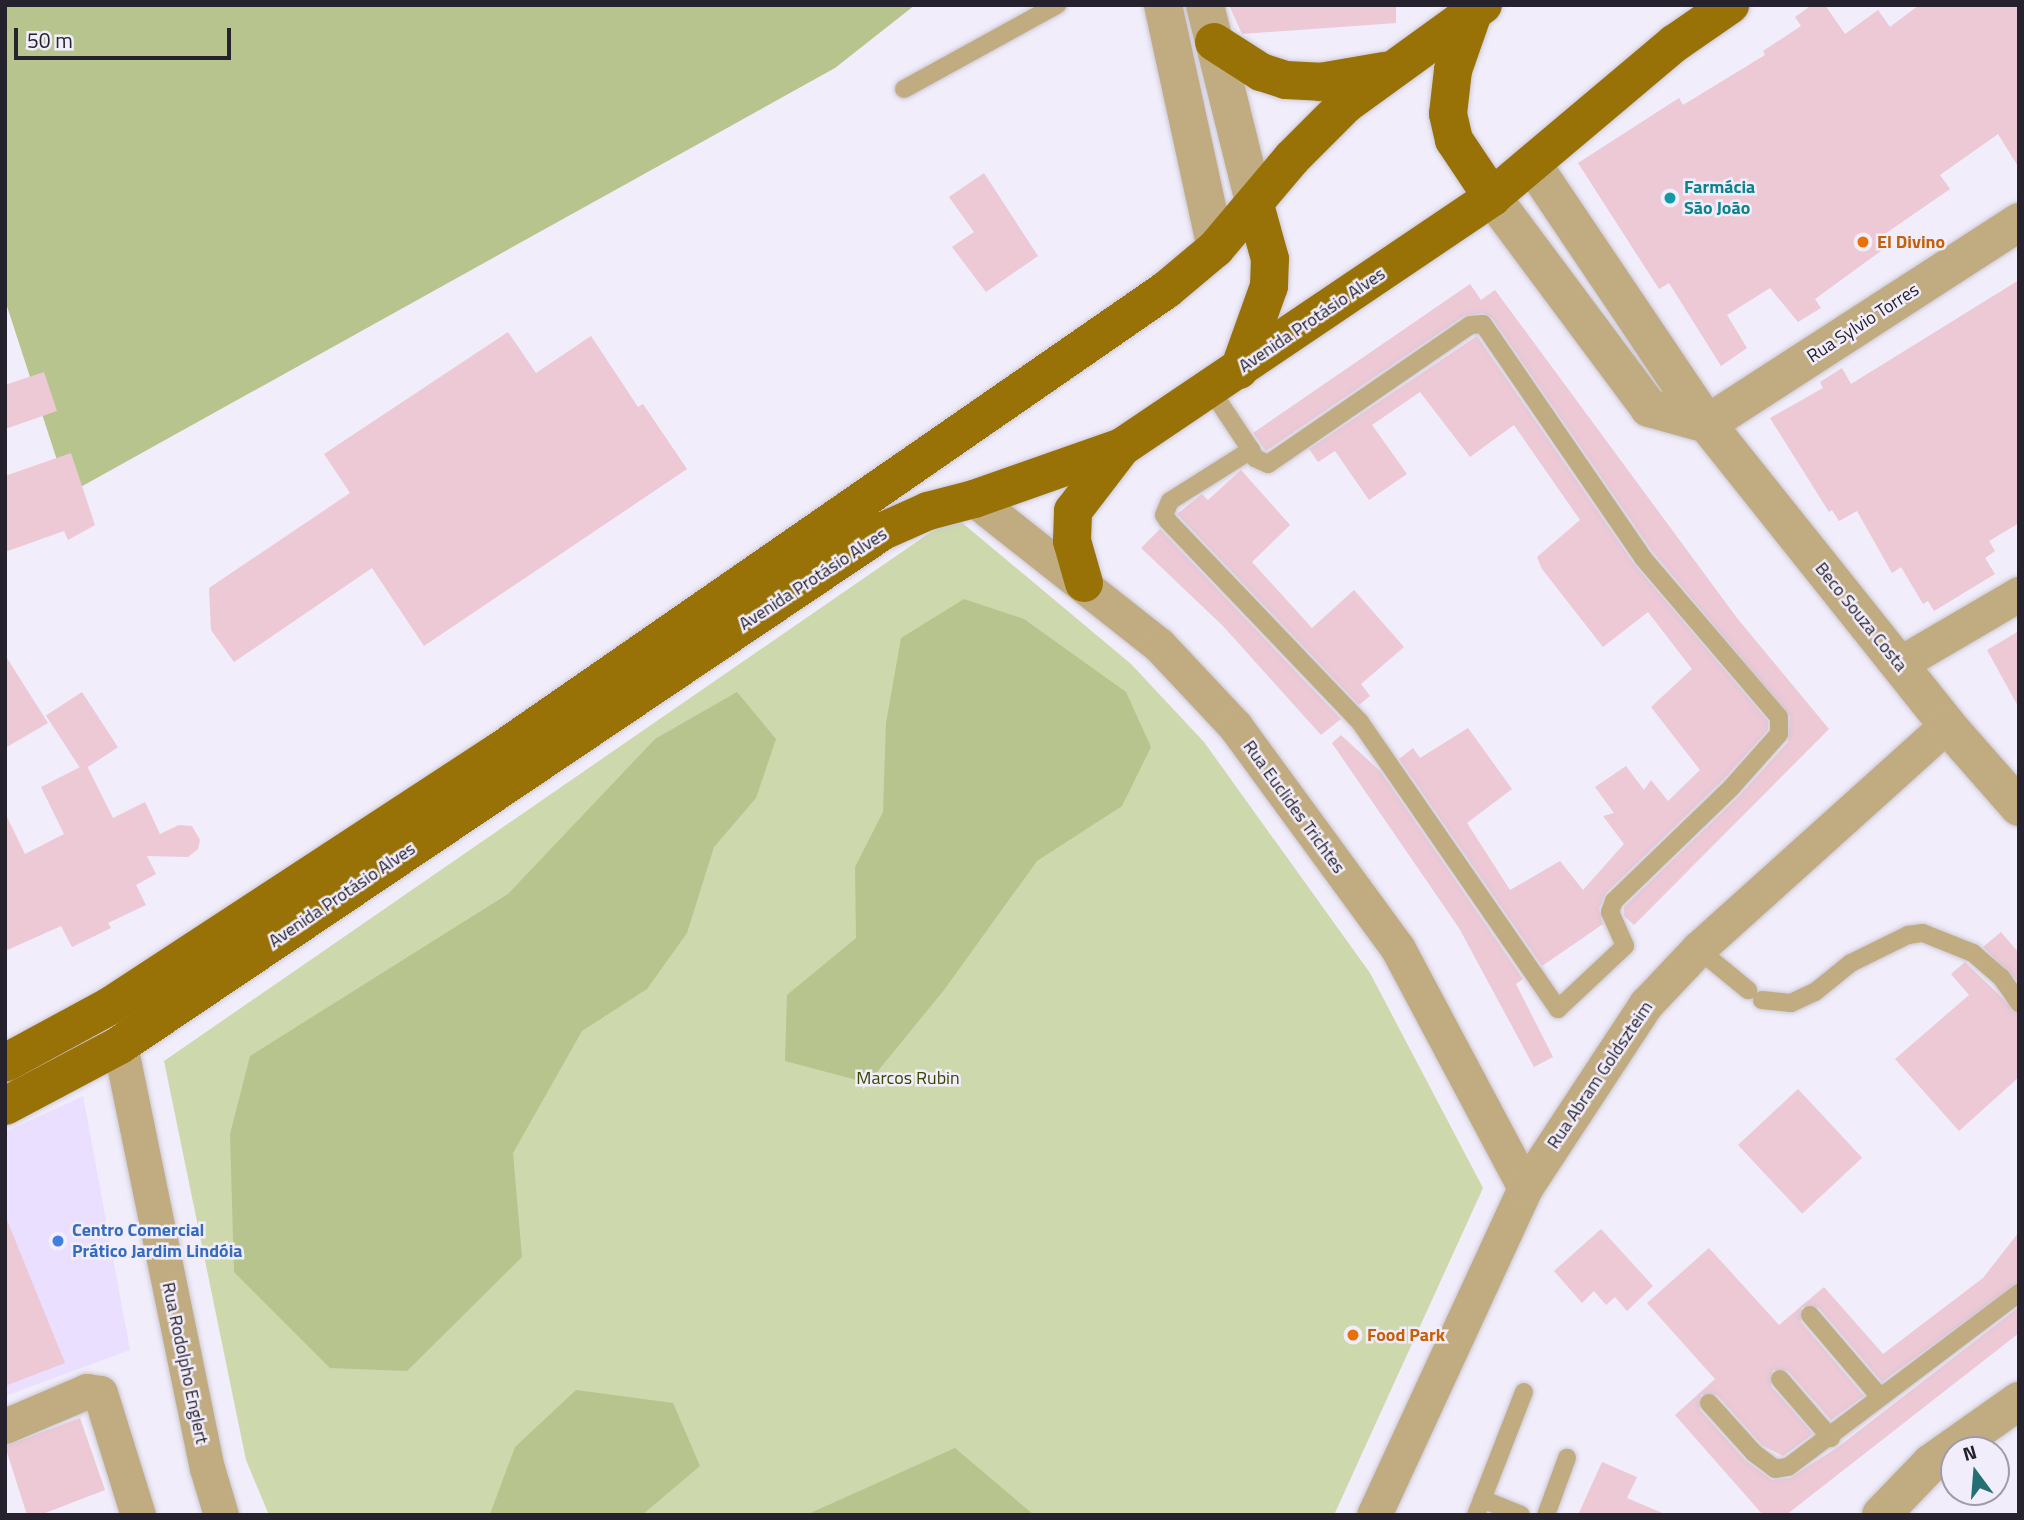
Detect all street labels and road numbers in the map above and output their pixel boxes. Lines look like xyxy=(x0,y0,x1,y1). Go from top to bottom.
street label: Avenida Protásio Alves xyxy=(1235,263,1389,377)
street label: Rua Sylvio Torres xyxy=(1803,279,1923,367)
street label: Avenida Protásio Alves xyxy=(735,523,891,635)
street label: Beco Souza Costa xyxy=(1810,558,1912,676)
street label: Rua Euclides Trichtes xyxy=(1238,736,1350,878)
street label: Avenida Protásio Alves xyxy=(265,838,419,952)
street label: Rua Abram Goldszteim xyxy=(1543,997,1657,1153)
street label: Rua Rodolpho Englert xyxy=(157,1280,213,1446)

